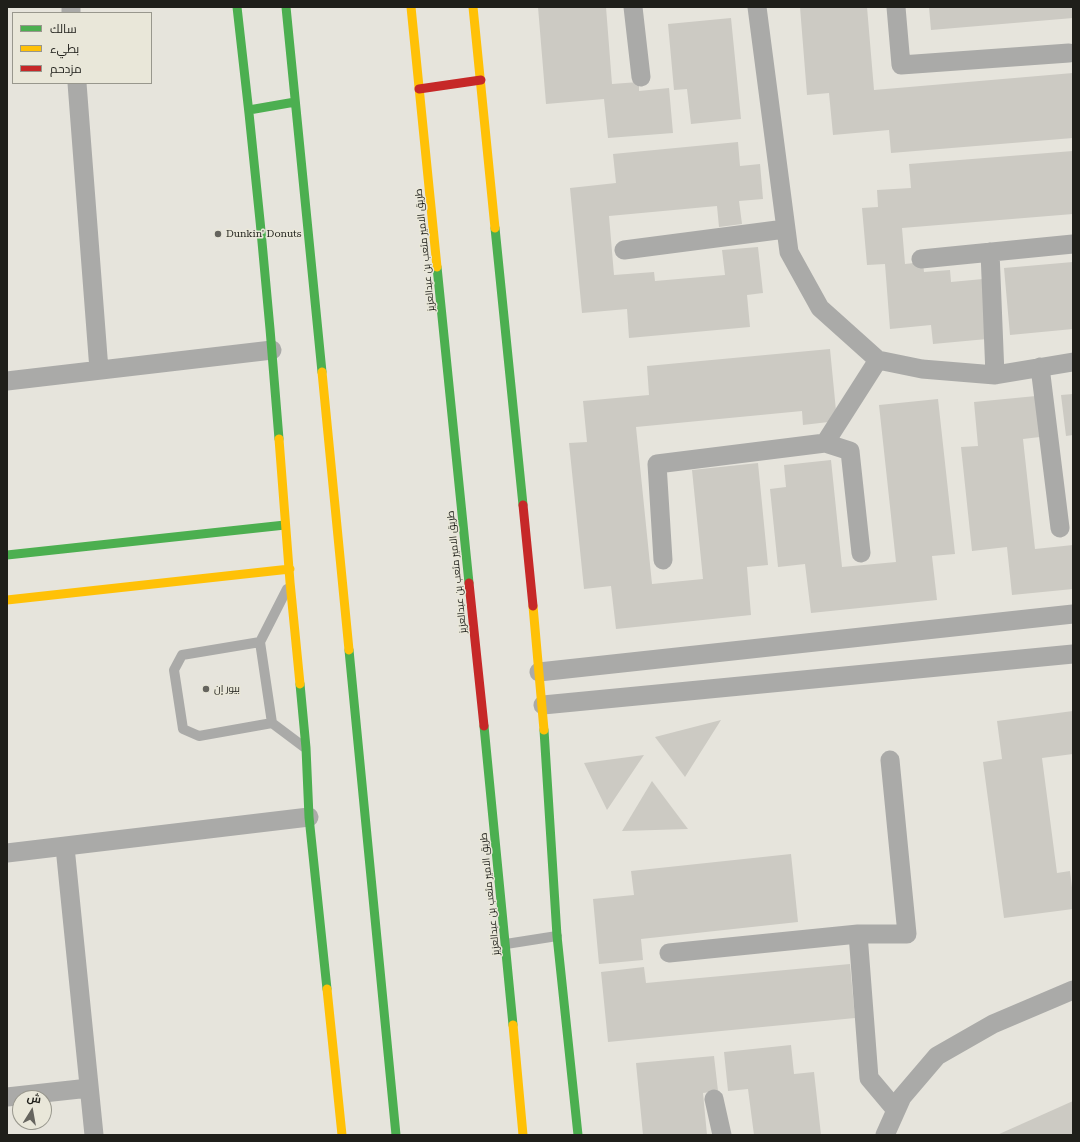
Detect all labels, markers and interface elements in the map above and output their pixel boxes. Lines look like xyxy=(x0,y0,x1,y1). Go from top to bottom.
legend xyxy=(12,12,152,84)
text: سالك xyxy=(50,22,77,36)
text: بطيء xyxy=(50,42,79,56)
text: مزدحم xyxy=(50,62,82,76)
street label: طريق الامير متعب بن عبدالعزيز xyxy=(413,188,437,312)
place label: Dunkin' Donuts xyxy=(226,228,302,240)
marker: Dunkin' Donuts xyxy=(213,229,223,239)
street label: طريق الامير متعب بن عبدالعزيز xyxy=(445,510,469,634)
place label: بيور إن xyxy=(214,683,240,695)
marker: بيور إن xyxy=(201,684,211,694)
street label: طريق الامير متعب بن عبدالعزيز xyxy=(478,832,502,956)
north arrow xyxy=(12,1090,52,1130)
text: ش xyxy=(26,1091,42,1106)

